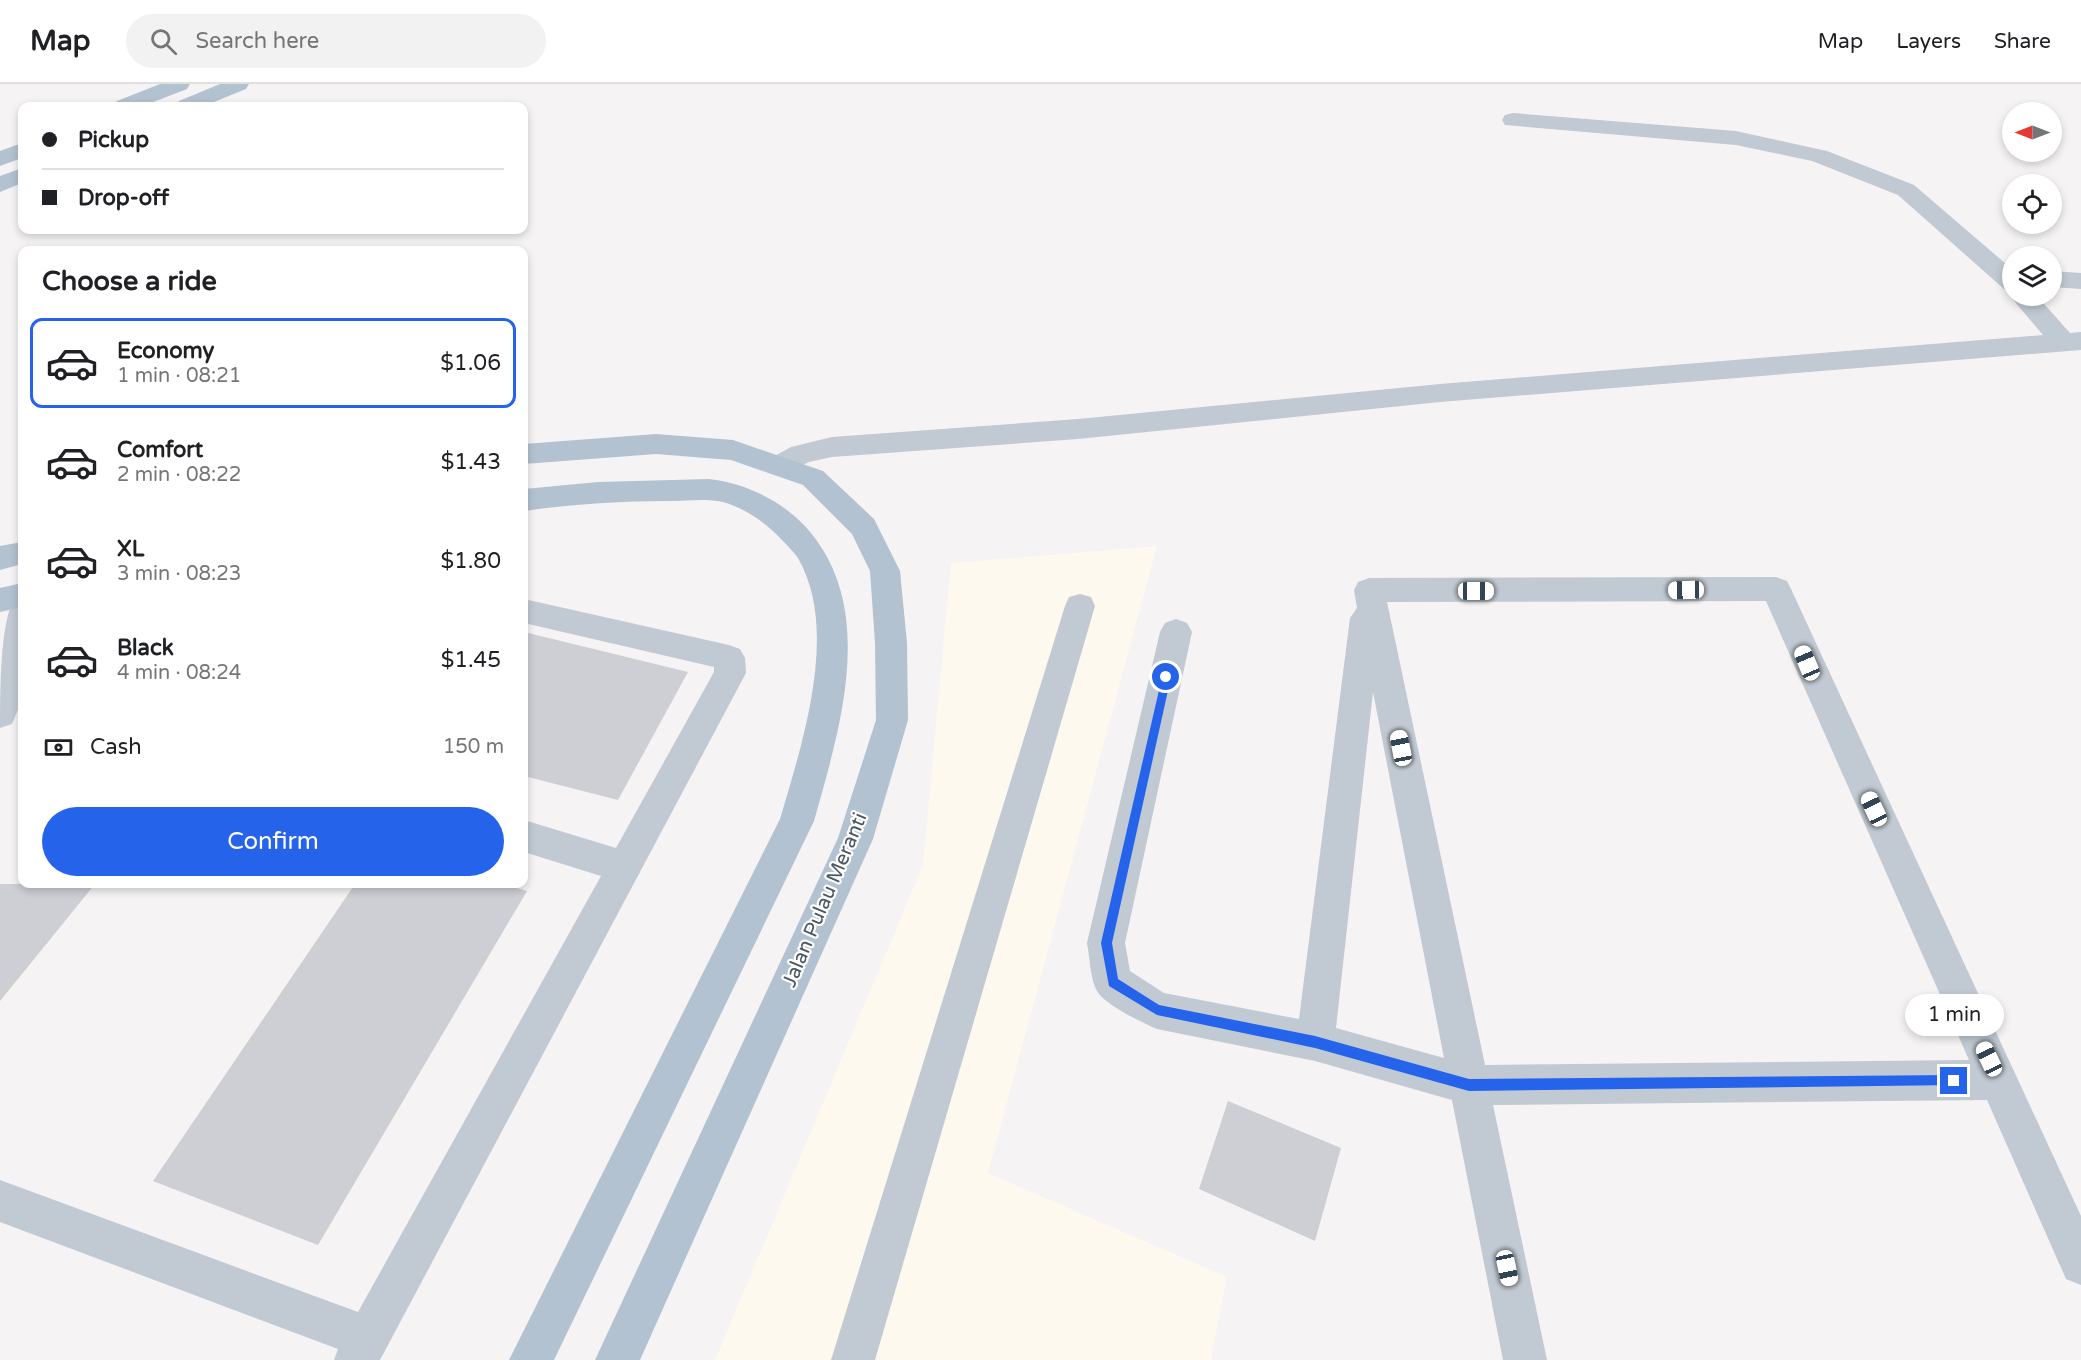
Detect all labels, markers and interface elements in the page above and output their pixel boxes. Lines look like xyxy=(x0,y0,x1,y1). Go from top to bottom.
search box xyxy=(126,14,546,68)
text: Map xyxy=(30,24,90,58)
icon: search xyxy=(147,25,180,58)
text: Search here xyxy=(195,28,319,54)
text: Map xyxy=(1818,29,1863,54)
text: Layers xyxy=(1896,29,1961,54)
text: Share xyxy=(1994,29,2051,54)
north arrow xyxy=(2002,102,2062,162)
map controls xyxy=(2002,102,2062,306)
text: Pickup xyxy=(78,127,149,153)
button: locate xyxy=(2002,174,2062,234)
text: Drop-off xyxy=(78,185,169,211)
button: layers xyxy=(2002,246,2062,306)
text: Choose a ride xyxy=(42,265,217,298)
icon: car xyxy=(45,336,99,390)
text: Economy xyxy=(117,338,214,364)
text: $1.06 xyxy=(440,350,501,376)
text: 1 min · 08:21 xyxy=(117,364,241,388)
icon: car xyxy=(45,435,99,489)
text: Comfort xyxy=(117,437,203,463)
text: $1.43 xyxy=(441,449,501,475)
text: 2 min · 08:22 xyxy=(117,463,241,487)
icon: car xyxy=(45,534,99,588)
text: XL xyxy=(117,536,144,562)
text: $1.80 xyxy=(440,548,501,574)
text: 3 min · 08:23 xyxy=(117,562,241,586)
car xyxy=(1668,581,1704,599)
car xyxy=(1458,582,1494,600)
icon: car xyxy=(45,633,99,687)
text: Black xyxy=(117,635,174,661)
car xyxy=(1792,643,1822,683)
text: $1.45 xyxy=(441,647,501,673)
text: 4 min · 08:24 xyxy=(117,661,241,685)
route start xyxy=(1152,663,1179,690)
car xyxy=(1389,729,1413,767)
icon: cash xyxy=(42,731,75,764)
text: Cash xyxy=(90,734,142,760)
text: 150 m xyxy=(443,735,504,759)
car xyxy=(1858,789,1890,829)
button: Confirm xyxy=(42,807,504,876)
street label: Jalan Pulau Meranti xyxy=(777,809,873,991)
callout: 1 min xyxy=(1904,994,2004,1036)
text: 1 min xyxy=(1928,1003,1981,1027)
car xyxy=(1973,1039,2005,1079)
route end xyxy=(1940,1067,1967,1094)
car xyxy=(1494,1249,1520,1287)

